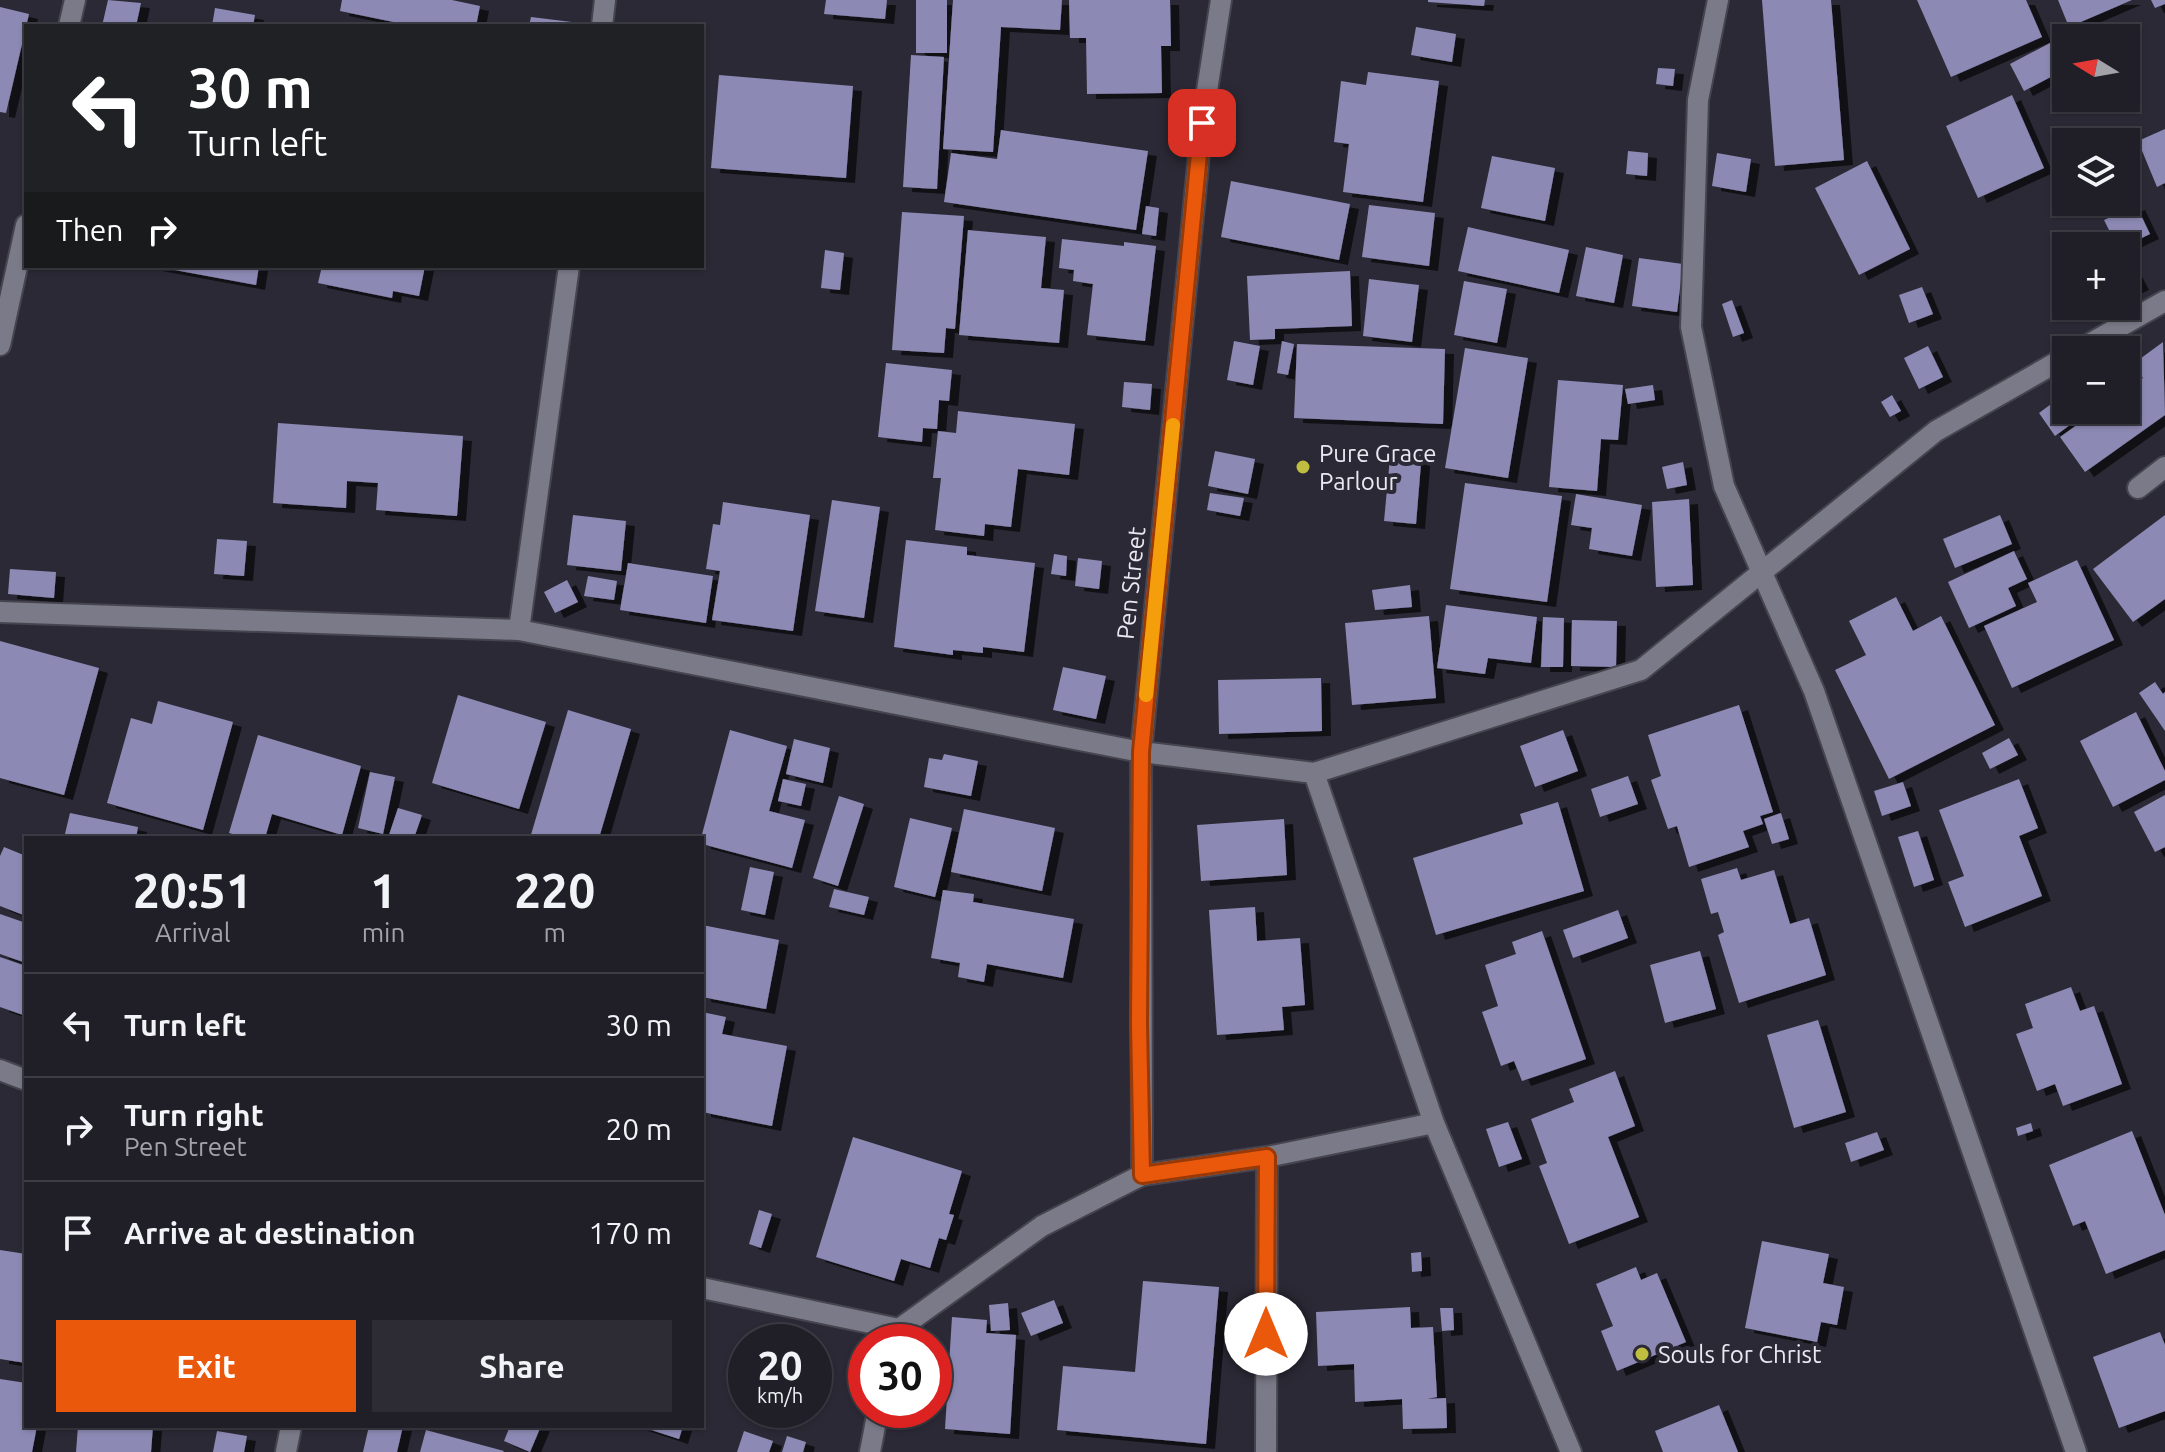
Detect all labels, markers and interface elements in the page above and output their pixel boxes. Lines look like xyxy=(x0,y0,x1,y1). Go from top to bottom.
north arrow xyxy=(2052,24,2140,112)
map controls xyxy=(2052,24,2140,424)
icon: left xyxy=(56,56,160,160)
text: 30 m xyxy=(188,56,313,119)
pin xyxy=(1168,89,1236,157)
icon: arrive xyxy=(1180,101,1224,145)
text: Turn left xyxy=(188,122,327,163)
button: layers xyxy=(2052,128,2140,216)
icon: right xyxy=(140,208,184,252)
text: Then xyxy=(56,213,124,247)
button: + xyxy=(2052,232,2140,320)
button: − xyxy=(2052,336,2140,424)
place label: Pure Grace Parlour xyxy=(1319,440,1437,495)
marker: Pure Grace Parlour xyxy=(1294,458,1312,476)
street label: Pen Street xyxy=(1112,525,1150,641)
text: 20:51 xyxy=(133,863,253,917)
text: 1 xyxy=(370,863,397,917)
text: 220 xyxy=(514,863,595,917)
text: Arrival xyxy=(155,918,231,947)
text: min xyxy=(362,918,405,947)
text: m xyxy=(543,918,566,947)
icon: left xyxy=(56,1003,100,1047)
text: Turn left xyxy=(124,1008,246,1042)
text: 30 m xyxy=(605,1008,672,1042)
text: Turn right xyxy=(124,1098,264,1132)
icon: right xyxy=(56,1107,100,1151)
text: 20 m xyxy=(605,1112,672,1146)
text: Pen Street xyxy=(124,1132,247,1161)
icon: arrive xyxy=(56,1211,100,1255)
text: Arrive at destination xyxy=(124,1216,416,1250)
text: 170 m xyxy=(588,1216,672,1250)
position arrow xyxy=(1224,1292,1308,1376)
button: Exit xyxy=(56,1320,356,1412)
button: Share xyxy=(372,1320,672,1412)
speed limit sign: 30 xyxy=(848,1324,952,1428)
place label: Souls for Christ xyxy=(1658,1341,1822,1368)
text: 20 xyxy=(757,1343,803,1388)
marker: Souls for Christ xyxy=(1633,1345,1651,1363)
text: km/h xyxy=(757,1384,803,1407)

